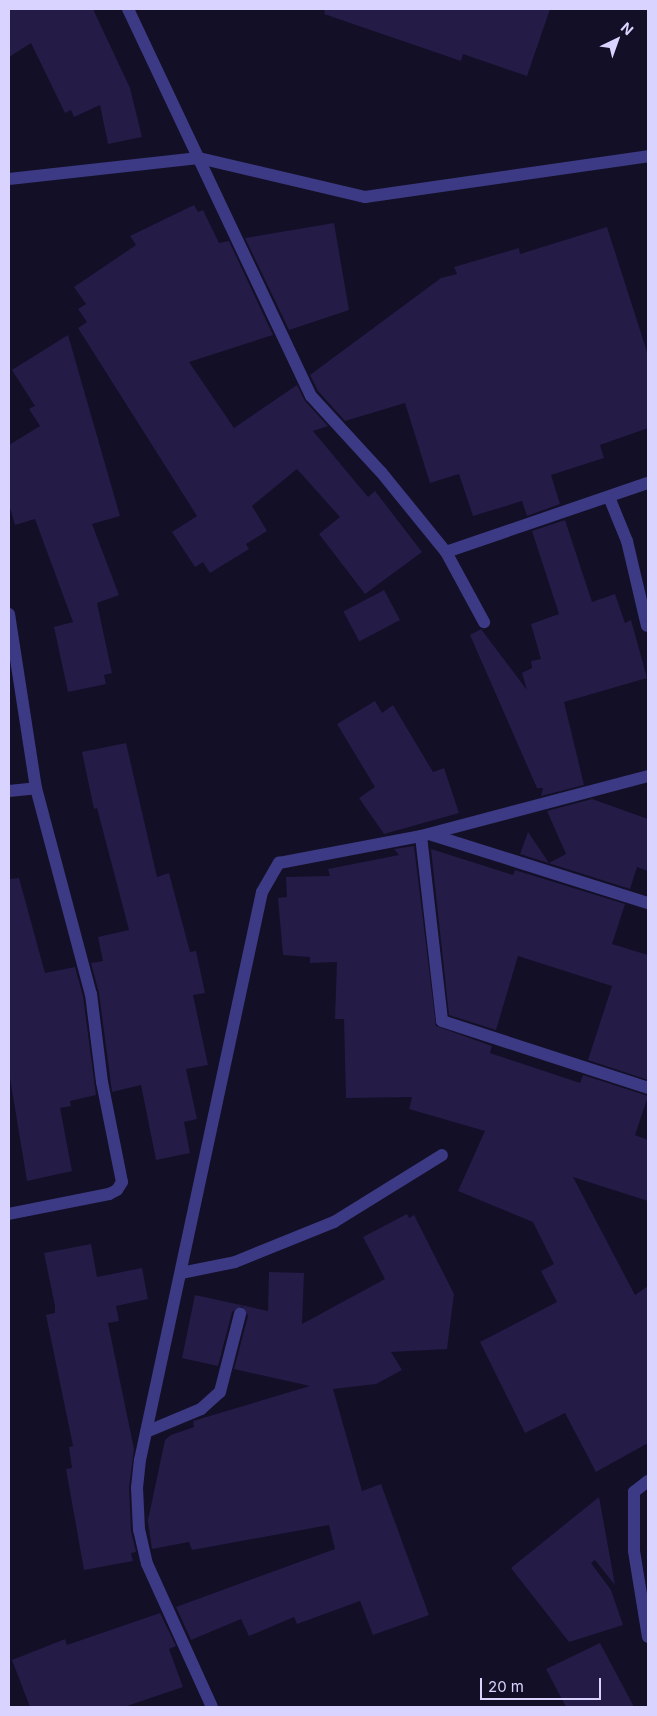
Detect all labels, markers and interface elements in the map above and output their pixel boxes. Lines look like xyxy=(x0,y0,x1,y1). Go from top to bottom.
north arrow xyxy=(592,15,642,65)
text: N xyxy=(618,19,637,38)
scale bar xyxy=(482,1668,603,1700)
text: 20 m xyxy=(488,1677,524,1696)

